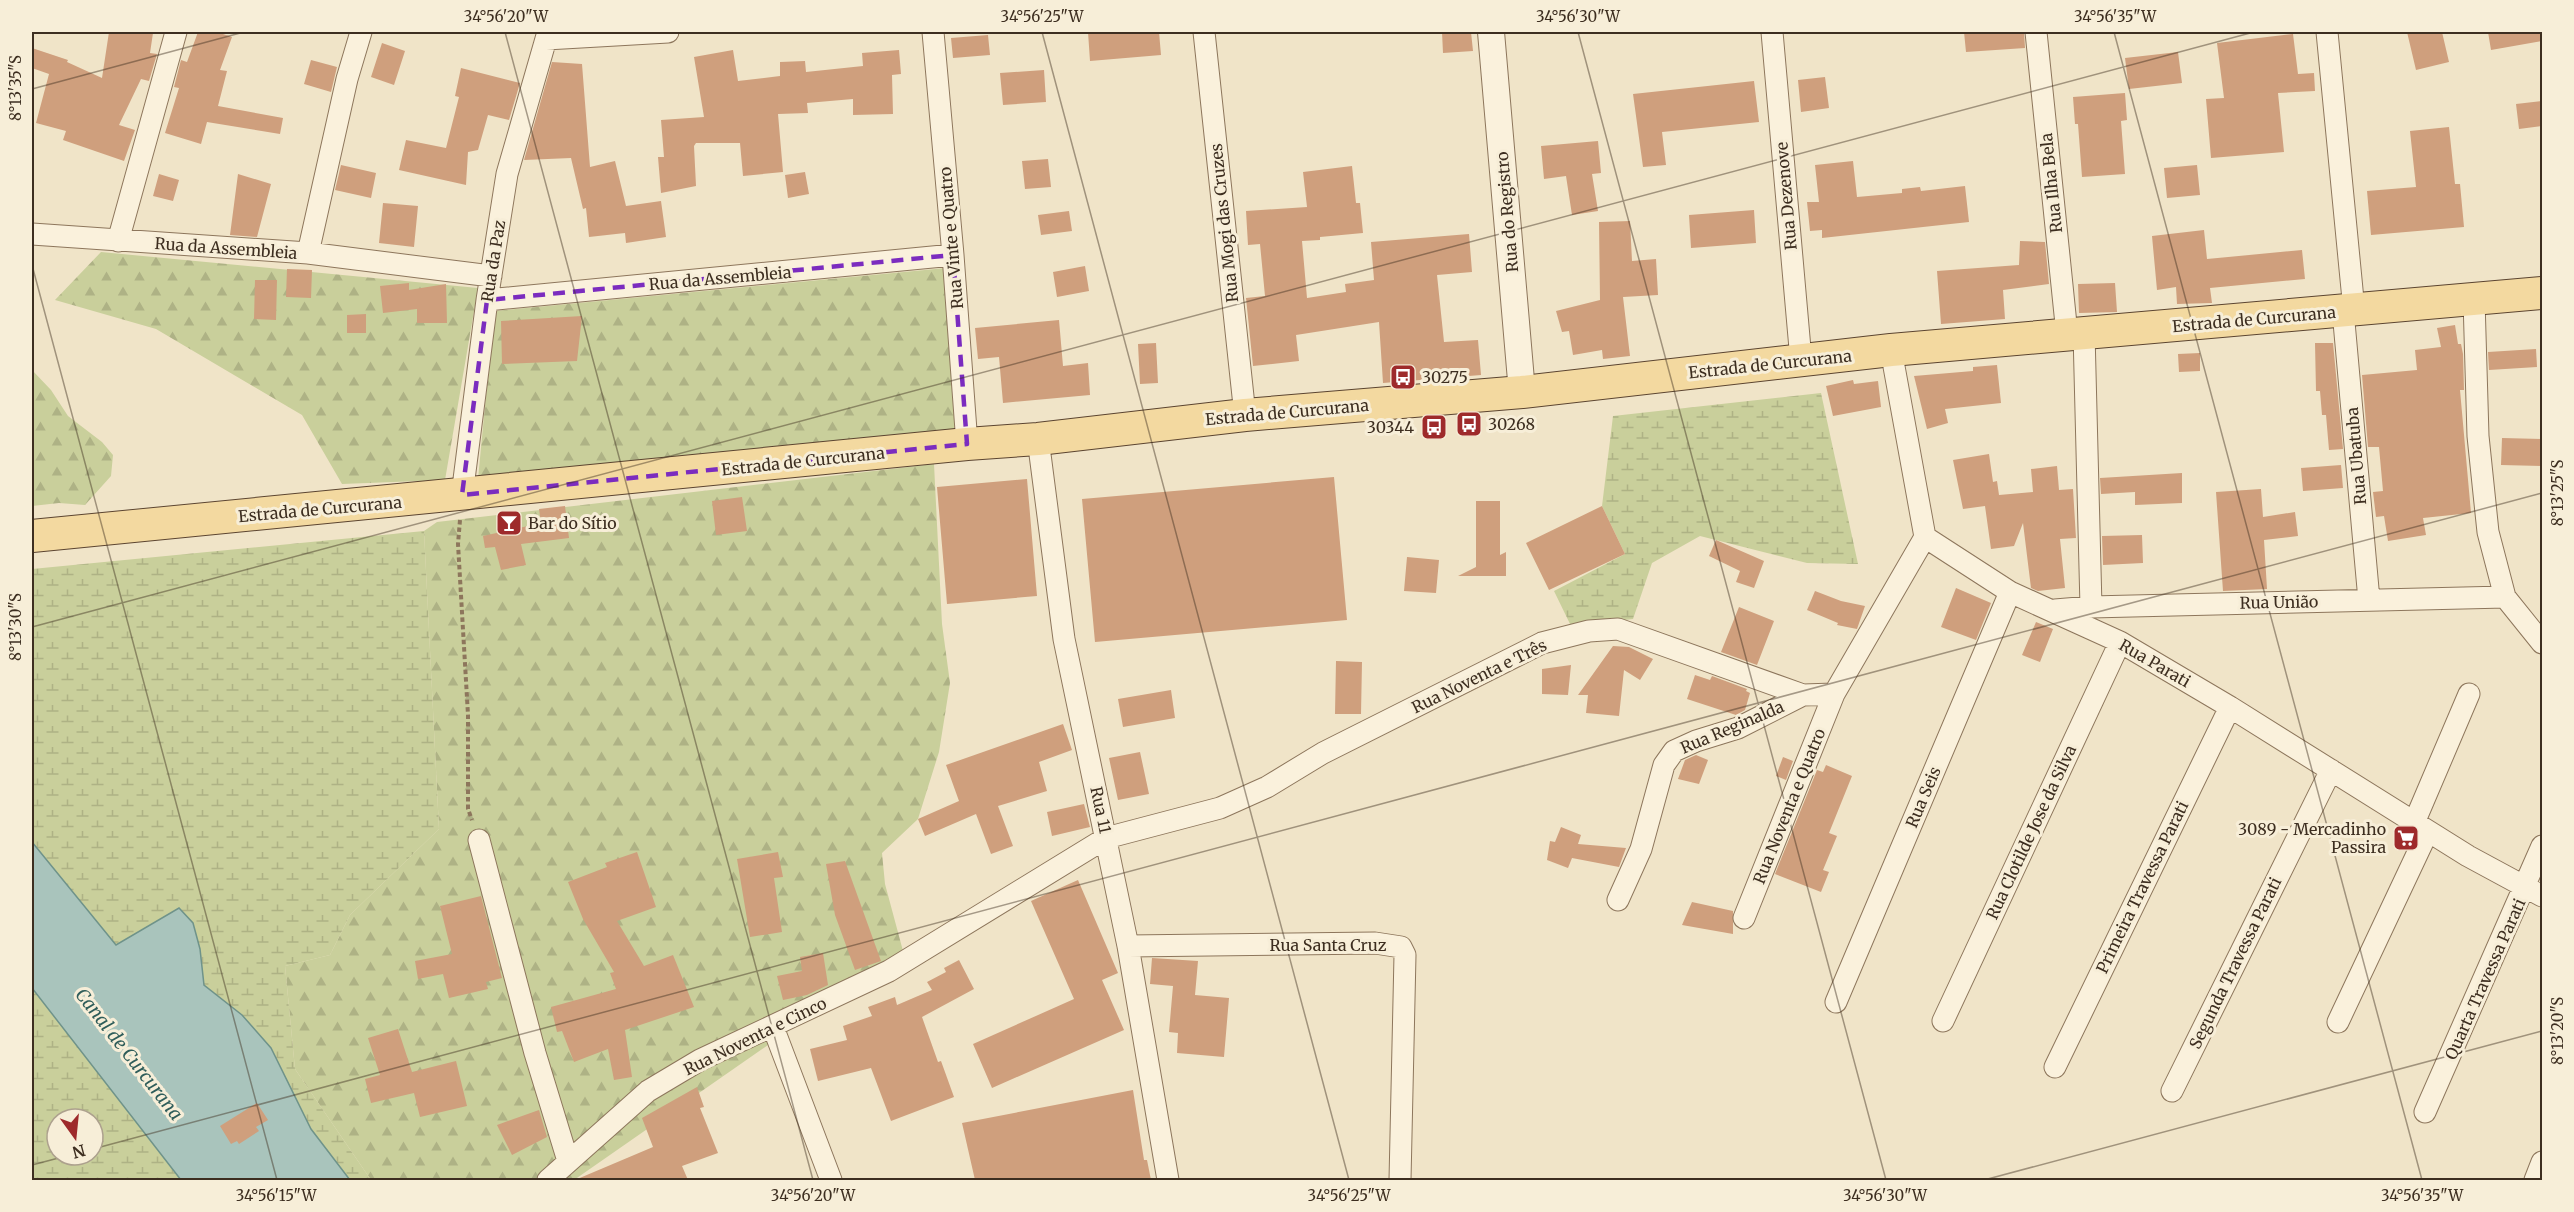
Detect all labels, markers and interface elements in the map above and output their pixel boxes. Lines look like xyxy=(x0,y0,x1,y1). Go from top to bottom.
text: 34°56'20"W xyxy=(464,7,549,26)
text: 34°56'25"W xyxy=(1001,7,1084,26)
text: 34°56'30"W xyxy=(1536,7,1621,26)
text: 34°56'35"W xyxy=(2074,7,2157,26)
text: 8°13'35"S xyxy=(6,55,25,121)
street label: Rua Ilha Bela xyxy=(2036,132,2066,234)
street label: Rua Dezenove xyxy=(1771,141,1801,251)
street label: Rua Mogi das Cruzes xyxy=(1206,142,1242,304)
street label: Rua do Registro xyxy=(1492,151,1522,273)
street label: Rua Vinte e Quatro xyxy=(935,166,967,310)
street label: Rua da Paz xyxy=(477,218,509,303)
street label: Rua da Assembleia xyxy=(154,233,298,263)
street label: Rua da Assembleia xyxy=(648,262,793,294)
street label: Estrada de Curcurana xyxy=(2171,302,2337,336)
street label: Estrada de Curcurana xyxy=(1687,345,1853,383)
bus stop icon: 30275 xyxy=(1388,362,1418,392)
place label: 30275 xyxy=(1422,367,1468,387)
street label: Estrada de Curcurana xyxy=(1204,395,1370,429)
street label: Rua Ubatuba xyxy=(2342,406,2370,506)
bus stop icon: 30268 xyxy=(1454,409,1484,439)
bus stop icon: 30344 xyxy=(1419,412,1449,442)
place label: 30268 xyxy=(1488,414,1535,434)
place label: 30344 xyxy=(1367,417,1414,437)
street label: Estrada de Curcurana xyxy=(720,442,886,480)
text: 8°13'25"S xyxy=(2548,460,2567,526)
street label: Estrada de Curcurana xyxy=(237,492,403,526)
bar icon: Bar do Sítio xyxy=(494,508,524,538)
place label: Bar do Sítio xyxy=(528,513,617,533)
street label: Rua União xyxy=(2240,591,2318,613)
text: 8°13'30"S xyxy=(6,593,25,661)
street label: Rua Noventa e Três xyxy=(1408,635,1550,717)
street label: Rua Parati xyxy=(2116,635,2194,691)
street label: Rua Reginalda xyxy=(1677,696,1787,758)
street label: Rua Noventa e Quatro xyxy=(1749,725,1829,887)
street label: Rua Clotilde Jose da Silva xyxy=(1982,741,2080,922)
street label: Rua Seis xyxy=(1901,763,1945,831)
street label: Rua 11 xyxy=(1086,785,1116,835)
street label: Primeira Travessa Parati xyxy=(2092,798,2192,976)
place label: 3089 - Mercadinho Passira xyxy=(2238,819,2386,857)
supermarket icon: 3089 - Mercadinho Passira xyxy=(2391,823,2421,853)
street label: Segunda Travessa Parati xyxy=(2185,874,2285,1052)
street label: Quarta Travessa Parati xyxy=(2440,895,2530,1063)
street label: Rua Santa Cruz xyxy=(1270,935,1387,955)
water label: Canal de Curcurana xyxy=(70,983,188,1125)
street label: Rua Noventa e Cinco xyxy=(680,993,830,1079)
text: 8°13'20"S xyxy=(2548,997,2567,1065)
north arrow xyxy=(45,1107,105,1167)
text: N xyxy=(70,1140,88,1163)
text: 34°56'15"W xyxy=(236,1186,317,1205)
text: 34°56'20"W xyxy=(771,1186,856,1205)
text: 34°56'25"W xyxy=(1308,1186,1391,1205)
text: 34°56'30"W xyxy=(1843,1186,1928,1205)
text: 34°56'35"W xyxy=(2381,1186,2464,1205)

